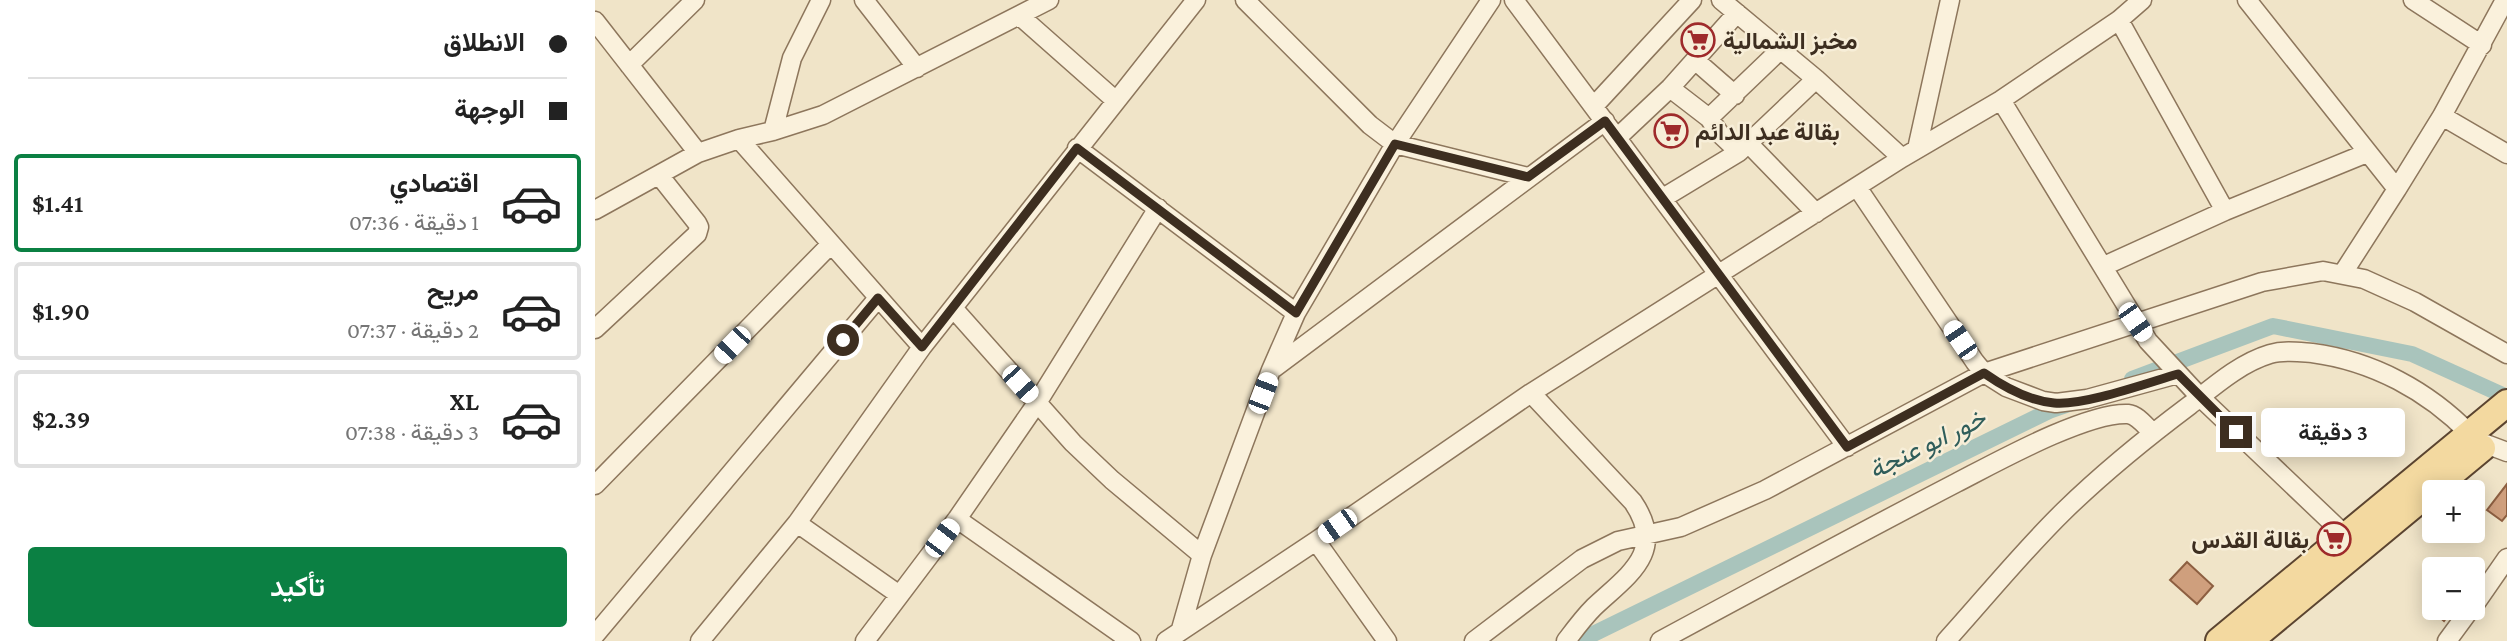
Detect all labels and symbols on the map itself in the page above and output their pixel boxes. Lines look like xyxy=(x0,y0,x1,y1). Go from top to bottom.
supermarket icon: مخبز الشمالية xyxy=(1679,21,1717,59)
place label: مخبز الشمالية xyxy=(1723,27,1858,56)
supermarket icon: بقالة عبد الدائم xyxy=(1652,112,1690,150)
place label: بقالة عبد الدائم xyxy=(1695,118,1840,148)
car xyxy=(2115,299,2156,345)
car xyxy=(1940,317,1981,363)
car xyxy=(710,323,755,367)
route start xyxy=(827,324,859,356)
car xyxy=(999,361,1042,407)
car xyxy=(1246,370,1281,416)
water label: خور ابو عنجة xyxy=(1864,403,1992,486)
callout: 3 دقيقة xyxy=(2261,408,2404,457)
route end xyxy=(2220,416,2252,448)
car xyxy=(1314,505,1361,547)
car xyxy=(921,515,964,561)
supermarket icon: بقالة القدس xyxy=(2315,520,2353,558)
place label: بقالة القدس xyxy=(2191,526,2309,554)

